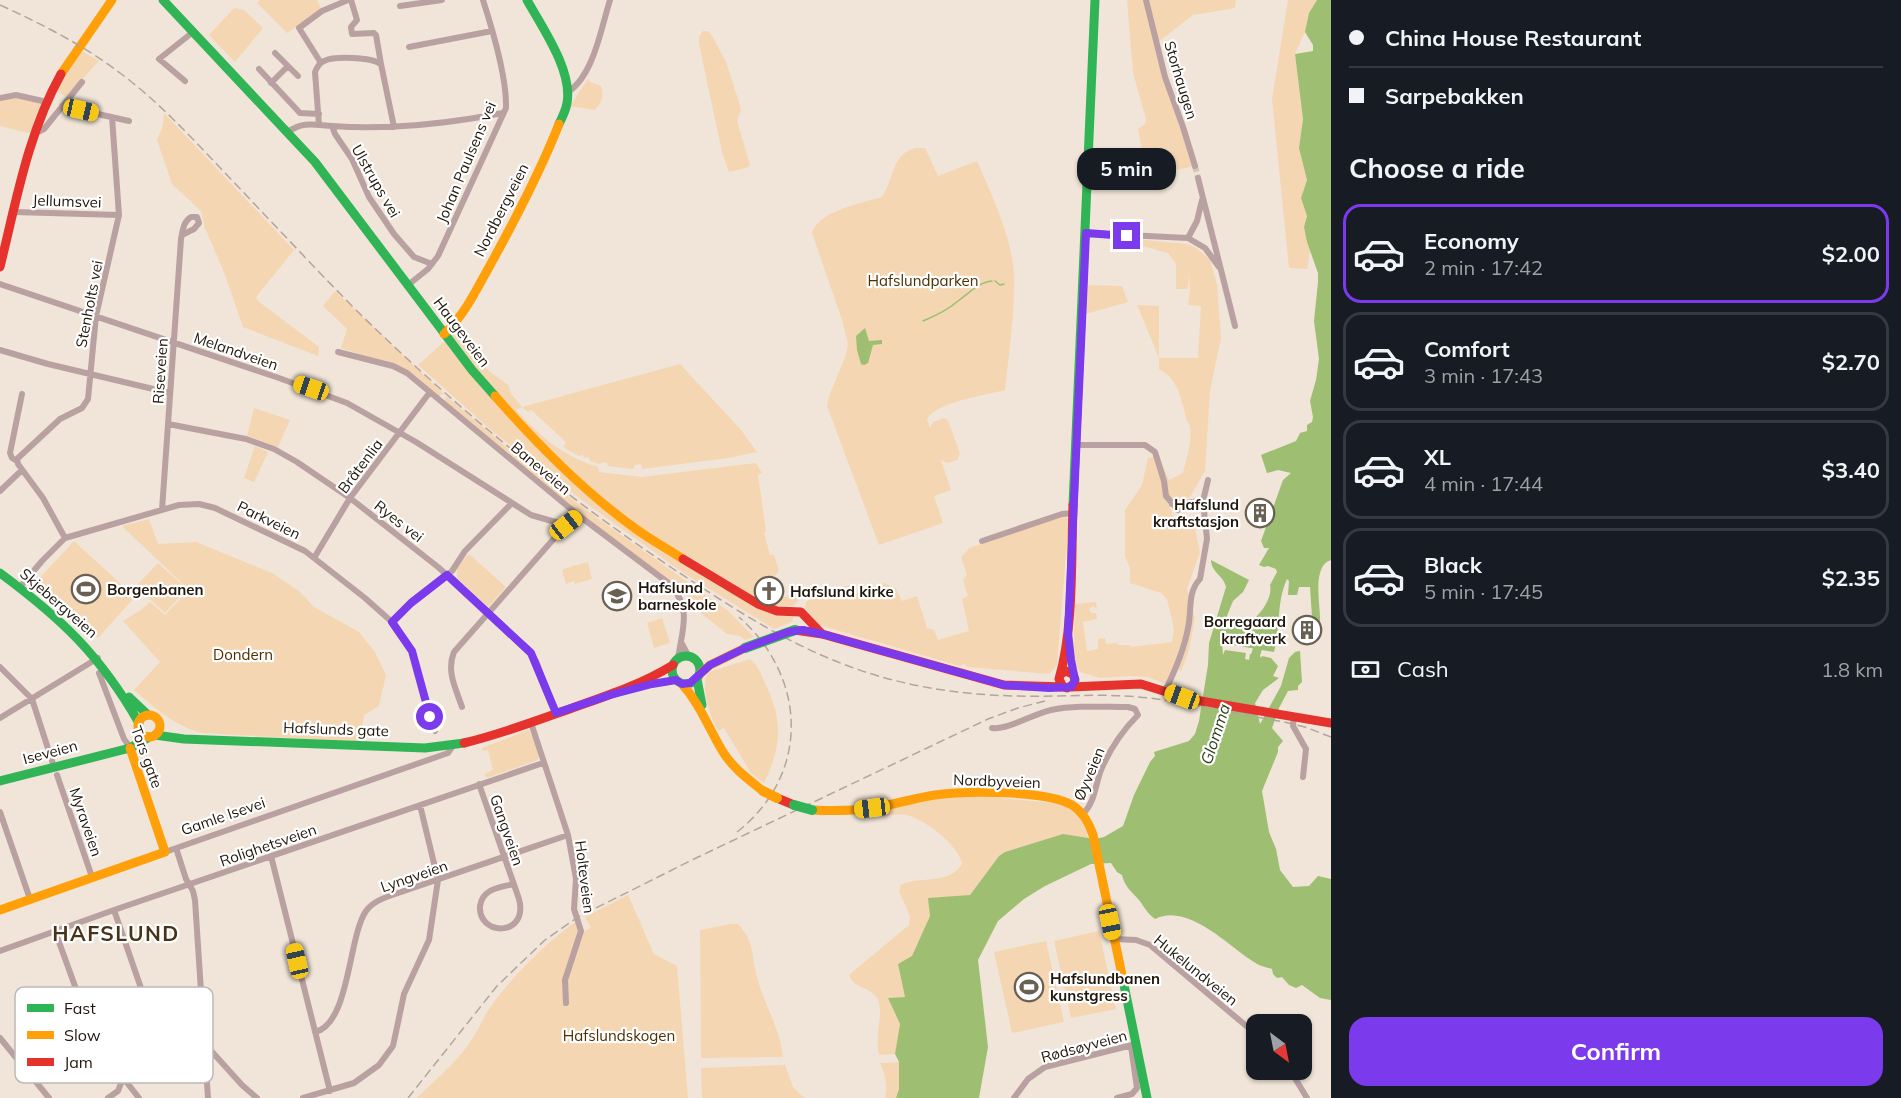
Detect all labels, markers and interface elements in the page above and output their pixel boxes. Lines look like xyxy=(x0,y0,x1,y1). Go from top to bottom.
text: China House Restaurant xyxy=(1385,24,1641,52)
street label: Storhaugen xyxy=(1160,39,1202,121)
text: Sarpebakken xyxy=(1385,82,1524,110)
car xyxy=(61,97,101,123)
street label: Johan Paulsens vei xyxy=(432,98,500,226)
street label: Ulstrups vei xyxy=(347,141,405,221)
callout: 5 min xyxy=(1078,149,1176,191)
text: Choose a ride xyxy=(1349,151,1525,185)
text: 5 min xyxy=(1100,156,1153,181)
street label: Nordbergveien xyxy=(469,160,533,260)
street label: Jellumsvei xyxy=(32,190,102,212)
route end xyxy=(1113,222,1140,249)
icon: car xyxy=(1352,227,1406,281)
text: Economy xyxy=(1424,227,1519,255)
text: $2.00 xyxy=(1822,240,1880,268)
text: 2 min · 17:42 xyxy=(1424,255,1543,280)
street label: Stenholts vei xyxy=(71,259,107,349)
park label: Hafslundparken xyxy=(868,271,978,290)
street label: Haugeveien xyxy=(429,293,495,371)
street label: Melandveien xyxy=(191,328,281,374)
icon: car xyxy=(1352,335,1406,389)
text: Comfort xyxy=(1424,335,1510,363)
street label: Riseveien xyxy=(148,337,172,405)
text: $2.70 xyxy=(1822,348,1880,376)
text: 3 min · 17:43 xyxy=(1424,363,1543,388)
car xyxy=(291,374,331,402)
street label: Bråtenlia xyxy=(333,435,387,497)
street label: Baneveien xyxy=(507,437,575,499)
icon: car xyxy=(1352,443,1406,497)
text: XL xyxy=(1424,443,1451,471)
text: $3.40 xyxy=(1822,456,1880,484)
text: 4 min · 17:44 xyxy=(1424,471,1543,496)
place label: Hafslund kraftstasjon xyxy=(1153,495,1239,531)
street label: Ryes vei xyxy=(371,496,427,546)
street label: Parkveien xyxy=(234,497,304,543)
building icon: Hafslund kraftstasjon xyxy=(1244,497,1276,529)
car xyxy=(546,507,586,543)
icon: car xyxy=(1352,551,1406,605)
text: Black xyxy=(1424,551,1482,579)
street label: Skjebergveien xyxy=(16,564,102,642)
text: $2.35 xyxy=(1822,564,1880,592)
sports icon: Borgenbanen xyxy=(70,573,102,605)
church icon: Hafslund kirke xyxy=(753,575,785,607)
place label: Hafslund barneskole xyxy=(638,578,716,614)
text: 5 min · 17:45 xyxy=(1424,579,1543,604)
place label: Borgenbanen xyxy=(107,580,204,599)
school or university icon: Hafslund barneskole xyxy=(601,580,633,612)
place label: Hafslund kirke xyxy=(790,582,894,601)
place label: Borregaard kraftverk xyxy=(1204,612,1287,648)
building icon: Borregaard kraftverk xyxy=(1291,614,1323,646)
park label: Dondern xyxy=(213,645,273,664)
icon: cash xyxy=(1349,653,1382,686)
text: Cash xyxy=(1397,655,1449,683)
text: 1.8 km xyxy=(1821,657,1883,682)
car xyxy=(1162,682,1202,712)
water label: Glomma xyxy=(1196,701,1234,767)
route start xyxy=(416,703,443,730)
street label: Hafslunds gate xyxy=(283,718,389,740)
street label: Tors gate xyxy=(127,723,167,791)
street label: Iseveien xyxy=(21,736,79,768)
street label: Øyveien xyxy=(1069,744,1109,804)
street label: Nordbyveien xyxy=(953,770,1041,792)
street label: Myraveien xyxy=(65,785,107,859)
street label: Gangveien xyxy=(486,792,528,868)
street label: Gamle Isevei xyxy=(178,793,268,839)
car xyxy=(853,797,891,819)
street label: Rolighetsveien xyxy=(217,820,319,870)
street label: Holteveien xyxy=(571,839,599,915)
street label: Lyngveien xyxy=(378,856,450,896)
car xyxy=(1097,903,1123,941)
district label: HAFSLUND xyxy=(52,920,180,946)
street label: Hukelundveien xyxy=(1150,930,1242,1010)
car xyxy=(284,941,310,981)
place label: Hafslundbanen kunstgress xyxy=(1050,969,1160,1005)
sports icon: Hafslundbanen kunstgress xyxy=(1013,971,1045,1003)
legend xyxy=(15,987,213,1083)
text: Fast xyxy=(64,998,96,1018)
north arrow xyxy=(1246,1014,1312,1080)
map controls xyxy=(1246,1014,1312,1080)
button: Confirm xyxy=(1349,1017,1883,1086)
text: Slow xyxy=(64,1025,101,1045)
street label: Rødsøyveien xyxy=(1039,1025,1129,1067)
park label: Hafslundskogen xyxy=(563,1026,675,1045)
text: Jam xyxy=(64,1052,93,1072)

